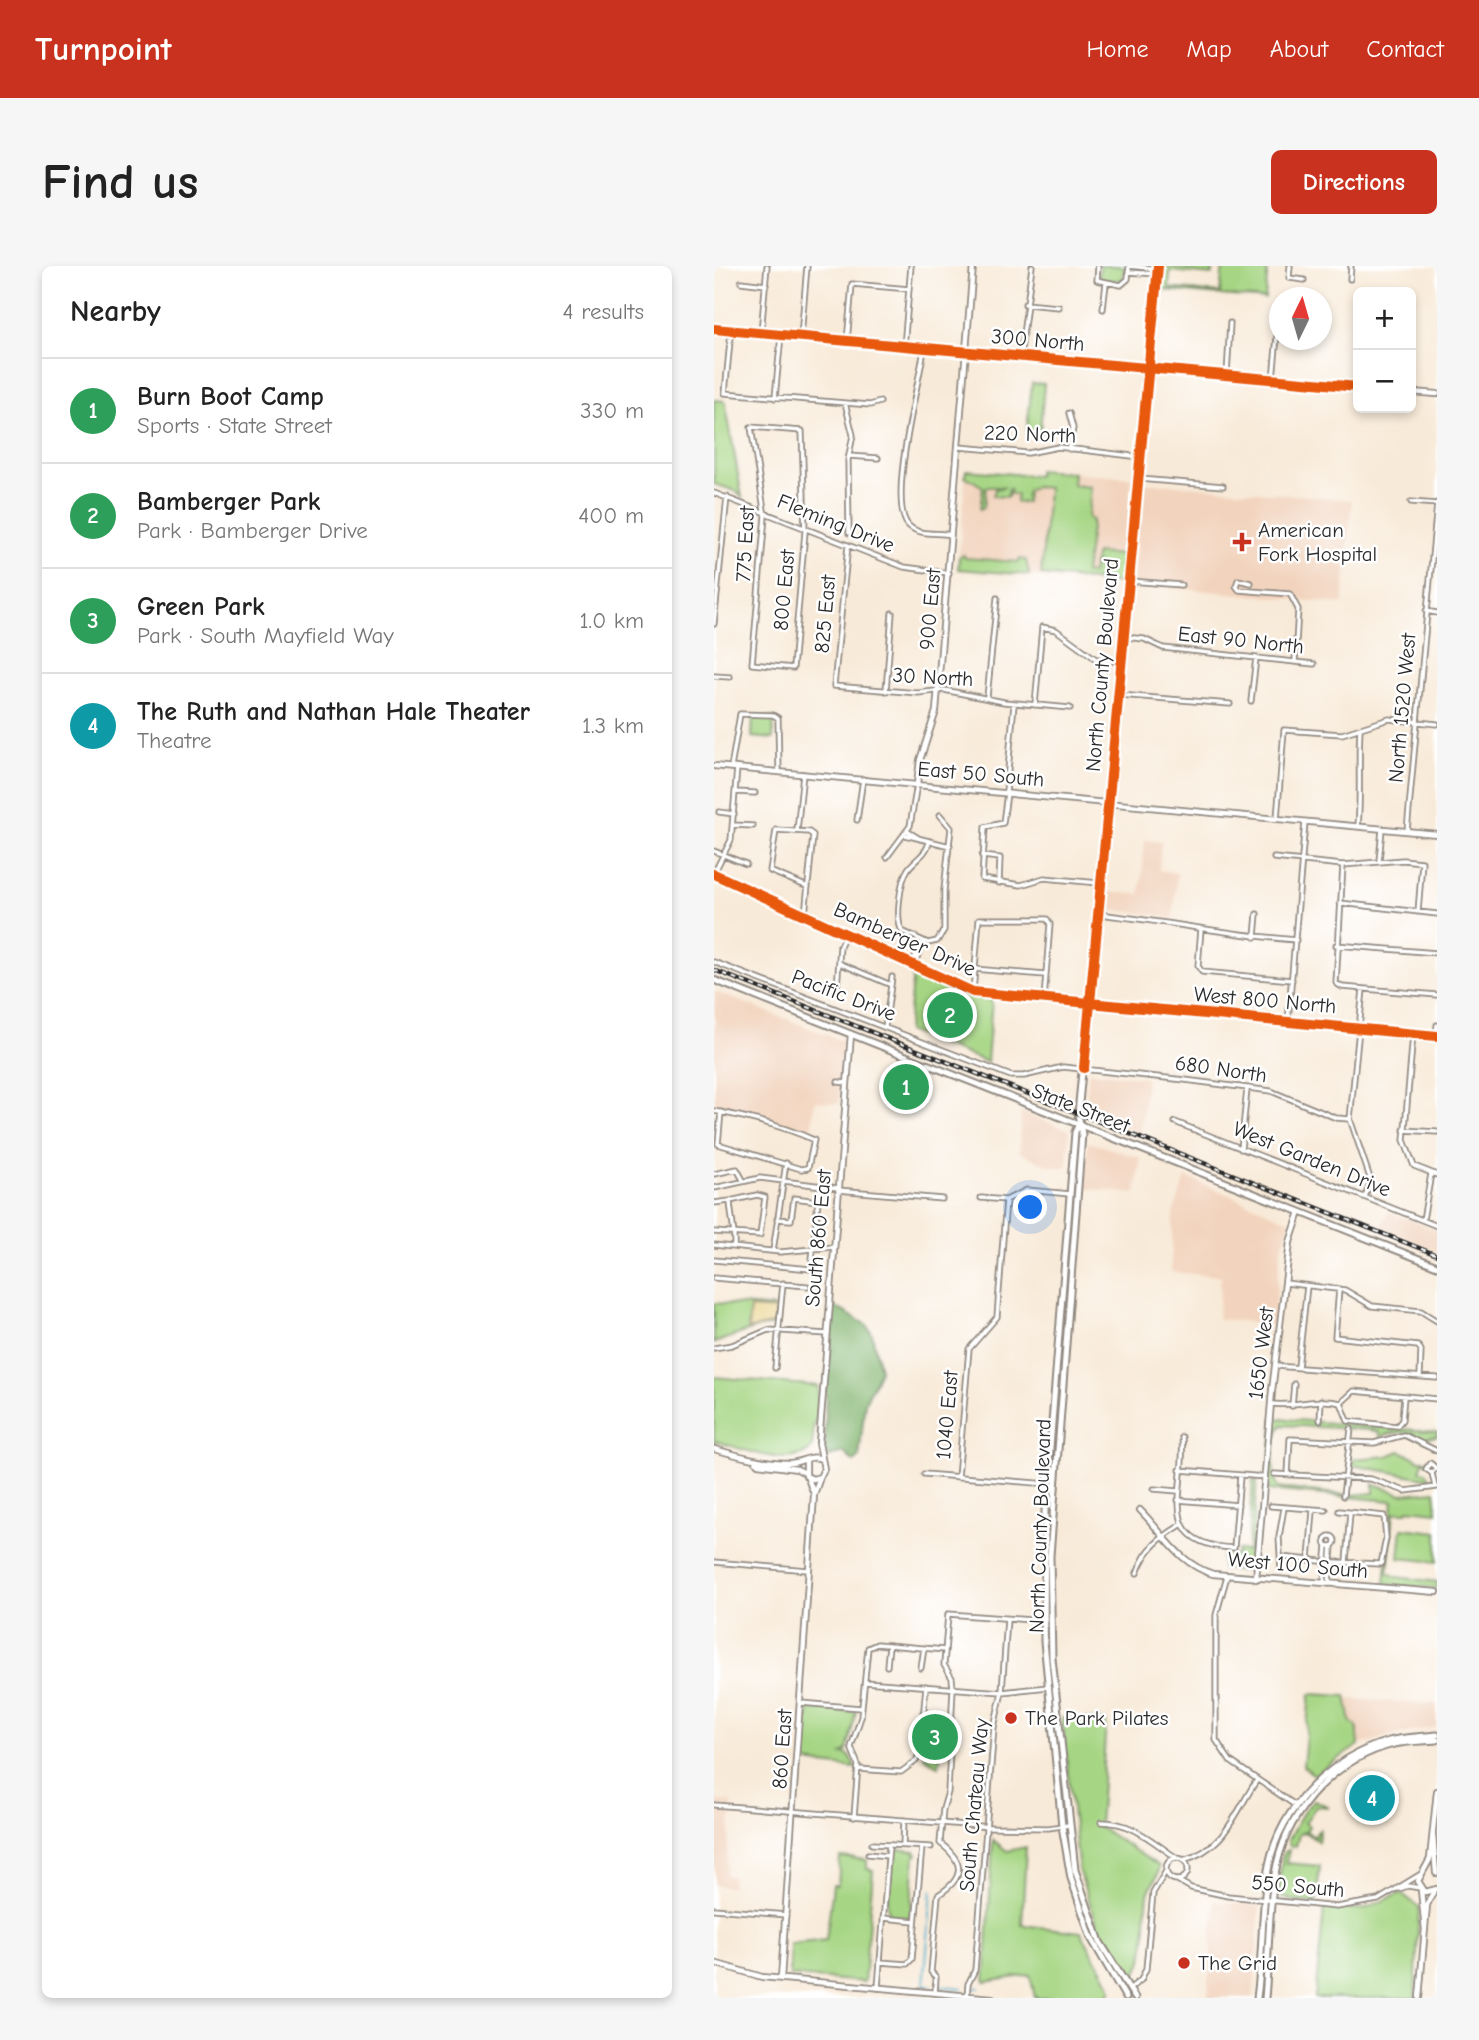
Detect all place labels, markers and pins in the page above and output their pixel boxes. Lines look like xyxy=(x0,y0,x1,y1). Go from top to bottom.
place label: American Fork Hospital xyxy=(1258,518,1377,566)
marker: American Fork Hospital xyxy=(1232,532,1252,552)
pin: 2 xyxy=(927,989,973,1041)
pin: 1 xyxy=(883,1061,929,1113)
place label: The Park Pilates xyxy=(1025,1706,1169,1730)
marker: The Park Pilates xyxy=(1003,1710,1019,1726)
pin: 3 xyxy=(912,1711,958,1763)
pin: 4 xyxy=(1349,1772,1395,1824)
place label: The Grid xyxy=(1198,1951,1277,1975)
marker: The Grid xyxy=(1176,1955,1192,1971)

